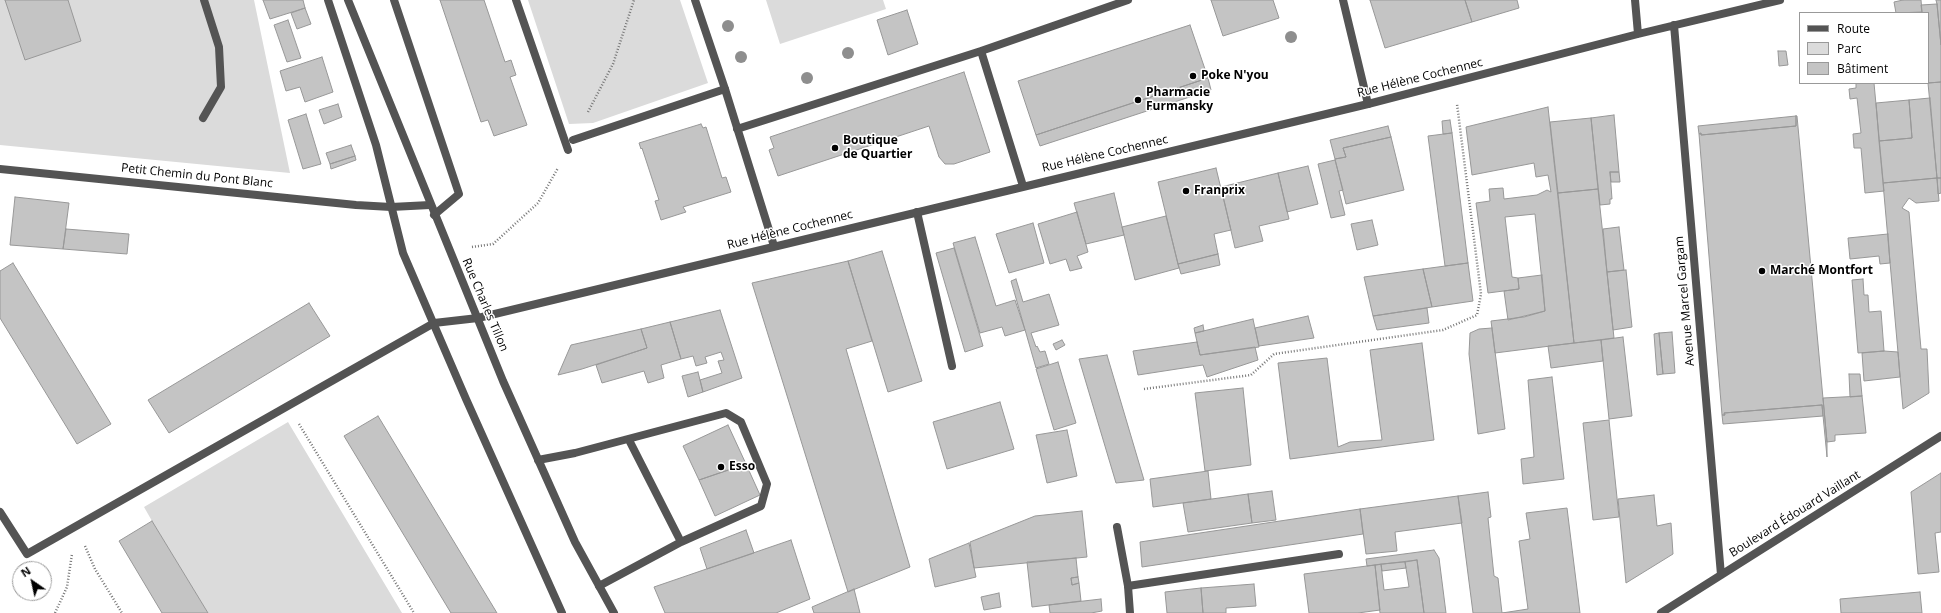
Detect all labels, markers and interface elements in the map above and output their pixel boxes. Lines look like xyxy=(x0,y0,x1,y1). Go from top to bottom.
legend xyxy=(1799,12,1929,84)
text: Route xyxy=(1837,20,1870,37)
text: Parc xyxy=(1837,40,1862,57)
street label: Rue Hélène Cochennec xyxy=(1356,55,1484,101)
text: Bâtiment xyxy=(1837,60,1888,77)
place label: Poke N'you xyxy=(1201,69,1269,83)
marker: Poke N'you xyxy=(1188,71,1198,81)
place label: Pharmacie Furmansky xyxy=(1146,86,1213,114)
marker: Pharmacie Furmansky xyxy=(1133,95,1143,105)
street label: Rue Hélène Cochennec xyxy=(1041,132,1169,176)
place label: Boutique de Quartier xyxy=(843,134,912,162)
marker: Boutique de Quartier xyxy=(830,143,840,153)
street label: Petit Chemin du Pont Blanc xyxy=(120,161,274,191)
place label: Franprix xyxy=(1194,184,1245,198)
marker: Franprix xyxy=(1181,186,1191,196)
street label: Rue Hélène Cochennec xyxy=(726,207,854,253)
street label: Avenue Marcel Gargam xyxy=(1672,235,1698,367)
street label: Rue Charles Tillon xyxy=(459,256,511,354)
place label: Marché Montfort xyxy=(1770,264,1873,278)
marker: Marché Montfort xyxy=(1757,266,1767,276)
place label: Esso xyxy=(729,460,755,474)
marker: Esso xyxy=(716,462,726,472)
street label: Boulevard Édouard Vaillant xyxy=(1727,468,1863,560)
north arrow xyxy=(12,561,52,601)
text: N xyxy=(18,563,33,580)

